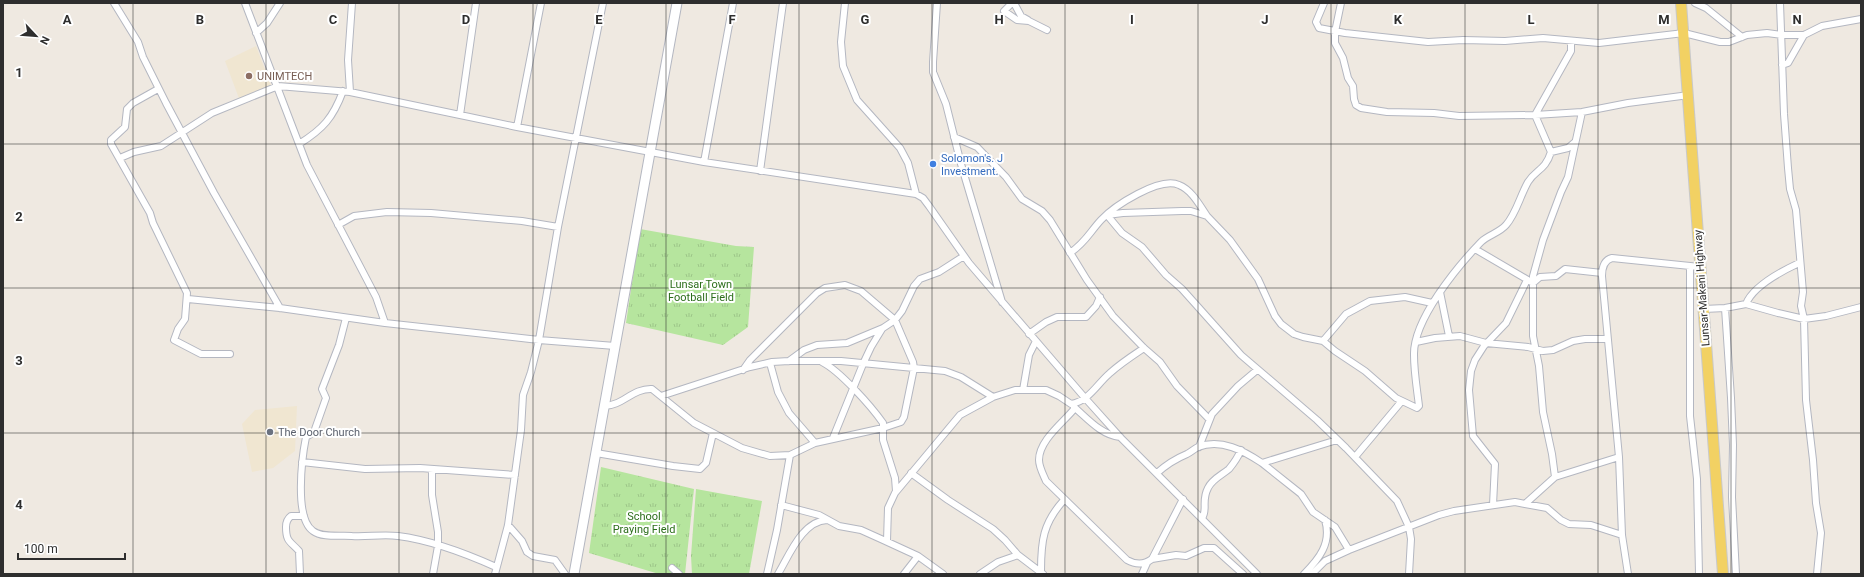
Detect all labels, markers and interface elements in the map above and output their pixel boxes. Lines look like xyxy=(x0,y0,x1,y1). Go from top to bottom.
text: A xyxy=(63,12,72,27)
text: B xyxy=(196,12,204,27)
text: C xyxy=(329,12,338,27)
text: D xyxy=(462,12,470,27)
text: E xyxy=(595,12,603,27)
text: F xyxy=(728,12,736,27)
text: G xyxy=(861,12,870,27)
text: H xyxy=(994,12,1004,27)
text: I xyxy=(1130,12,1134,27)
text: J xyxy=(1261,12,1269,27)
text: K xyxy=(1394,12,1403,27)
text: L xyxy=(1527,12,1535,27)
text: M xyxy=(1658,12,1670,27)
text: N xyxy=(1792,12,1802,27)
north arrow xyxy=(16,16,56,56)
text: N xyxy=(37,34,52,47)
text: 1 xyxy=(15,65,23,80)
place label: UNIMTECH xyxy=(257,70,312,83)
marker: UNIMTECH xyxy=(244,71,254,81)
place label: Solomon's. J Investment. xyxy=(941,152,1003,178)
marker: Solomon's. J Investment. xyxy=(928,159,938,169)
text: 2 xyxy=(15,209,23,224)
street label: Lunsar-Makeni Highway xyxy=(1691,229,1713,347)
park label: Lunsar Town Football Field xyxy=(668,278,734,304)
text: 3 xyxy=(15,353,23,368)
place label: The Door Church xyxy=(278,426,360,439)
marker: The Door Church xyxy=(265,427,275,437)
text: 4 xyxy=(15,497,23,512)
park label: School Praying Field xyxy=(613,510,675,536)
scale bar xyxy=(18,535,125,561)
text: 100 m xyxy=(24,542,58,556)

